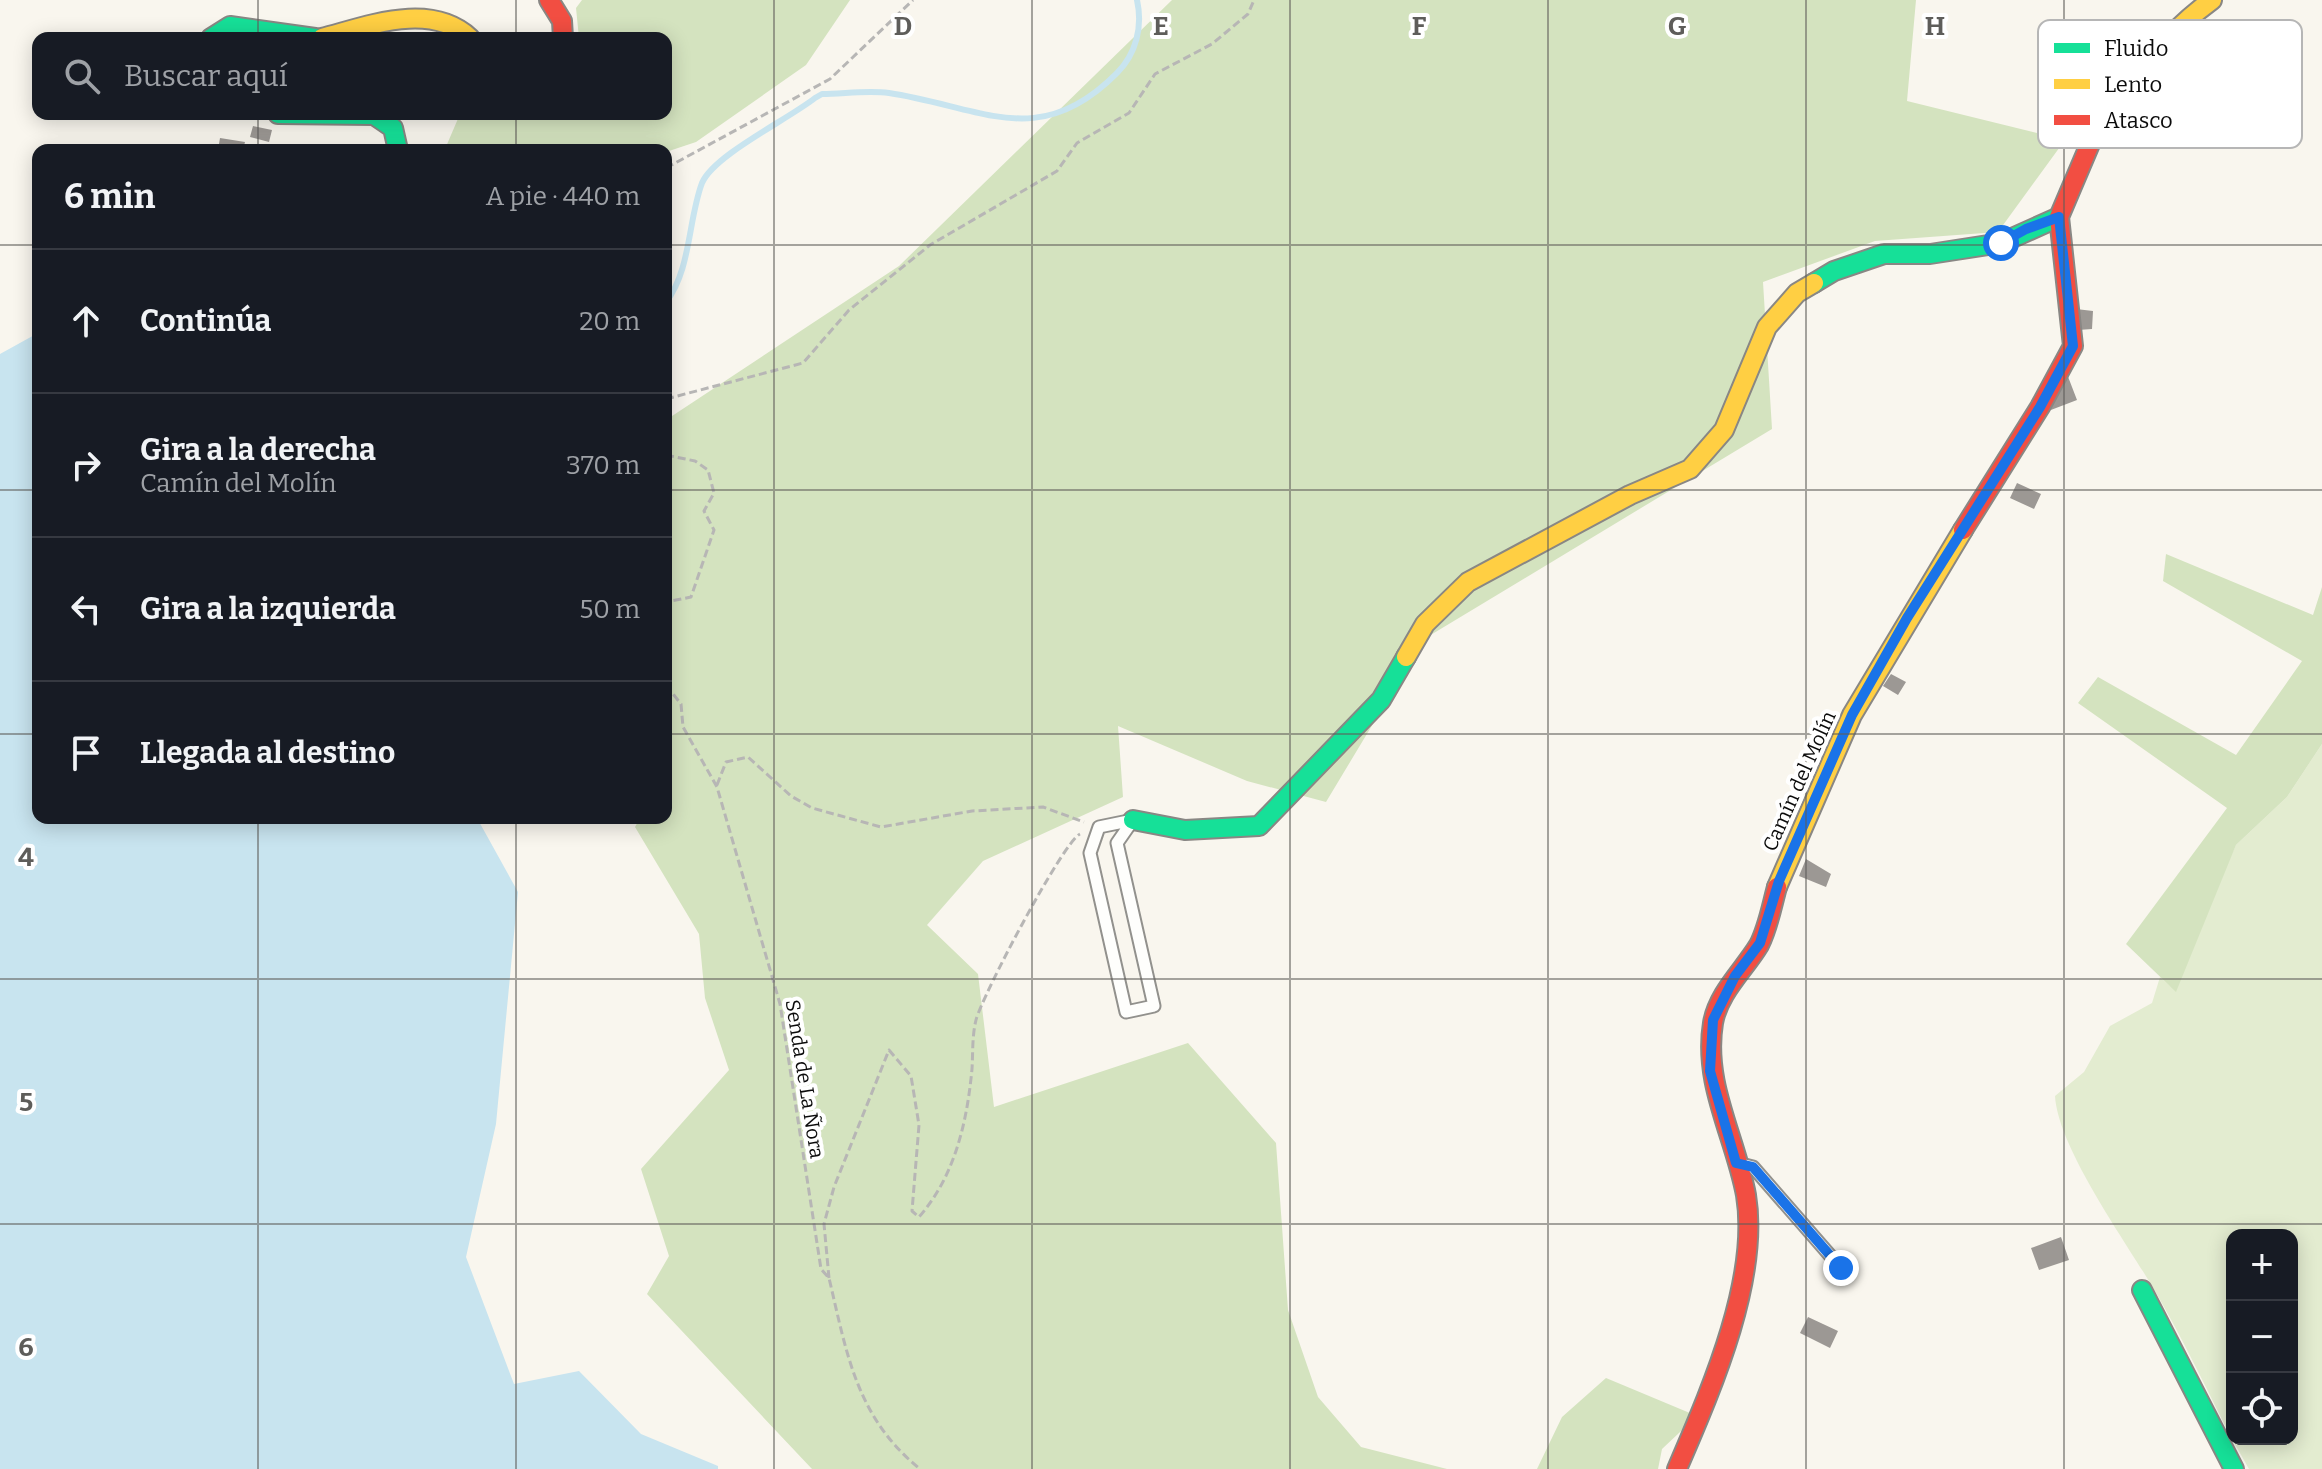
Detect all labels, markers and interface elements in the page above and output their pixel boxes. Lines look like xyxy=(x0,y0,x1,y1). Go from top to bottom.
text: D xyxy=(894,11,912,42)
text: E xyxy=(1153,11,1169,42)
text: F xyxy=(1412,11,1427,42)
text: G xyxy=(1668,11,1687,42)
text: H xyxy=(1925,11,1945,42)
legend xyxy=(2038,20,2302,148)
search box xyxy=(32,32,672,120)
text: Fluido xyxy=(2104,35,2168,62)
icon: search xyxy=(60,54,104,98)
text: Buscar aquí xyxy=(124,58,288,94)
text: Lento xyxy=(2104,71,2162,98)
text: Atasco xyxy=(2104,107,2173,134)
text: 6 min xyxy=(64,176,155,217)
text: A pie · 440 m xyxy=(486,181,640,212)
route start xyxy=(1983,225,2019,261)
icon: ahead xyxy=(64,299,108,343)
text: Continúa xyxy=(140,303,271,339)
text: 20 m xyxy=(579,306,640,337)
text: Gira a la derecha xyxy=(140,432,376,468)
icon: right xyxy=(64,443,108,487)
text: 370 m xyxy=(566,450,640,481)
text: Camín del Molín xyxy=(140,468,336,499)
icon: left xyxy=(64,587,108,631)
text: Gira a la izquierda xyxy=(140,591,396,627)
text: 50 m xyxy=(579,594,640,625)
street label: Camín del Molín xyxy=(1757,707,1841,855)
icon: arrive xyxy=(64,731,108,775)
text: Llegada al destino xyxy=(140,735,395,771)
text: 4 xyxy=(18,842,34,873)
street label: Senda de La Ñora xyxy=(781,998,829,1160)
text: 5 xyxy=(19,1087,33,1118)
map controls xyxy=(2226,1229,2298,1445)
button: + xyxy=(2226,1229,2298,1301)
route end xyxy=(1823,1250,1859,1286)
button: − xyxy=(2226,1301,2298,1373)
text: 6 xyxy=(18,1332,34,1363)
button: locate xyxy=(2226,1373,2298,1445)

